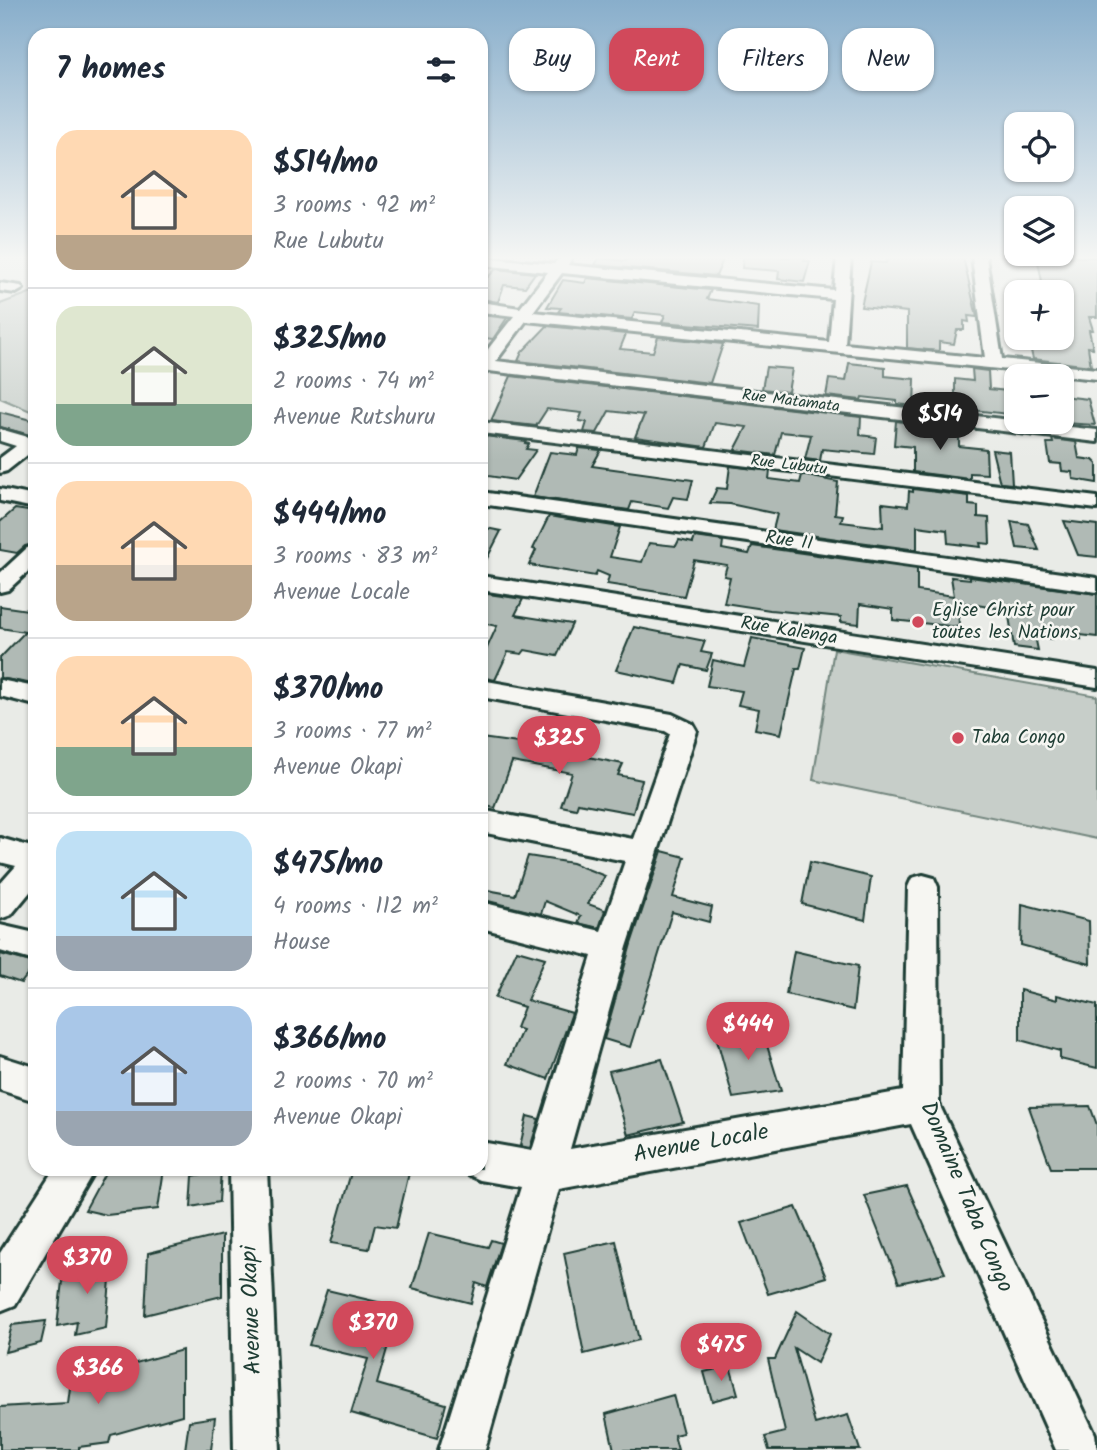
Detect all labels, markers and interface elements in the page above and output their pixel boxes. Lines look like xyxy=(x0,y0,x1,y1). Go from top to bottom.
chip: Buy xyxy=(509,28,595,91)
chip: Rent xyxy=(609,28,704,91)
chip: Filters xyxy=(718,28,828,91)
chip: New xyxy=(842,28,934,91)
text: 7 homes xyxy=(56,46,166,94)
icon: filters xyxy=(422,51,460,89)
map controls xyxy=(1004,112,1074,434)
button: locate xyxy=(1004,112,1074,182)
text: $514/mo xyxy=(273,140,378,188)
icon: home xyxy=(112,158,196,242)
text: 3 rooms · 92 m² xyxy=(273,188,435,224)
button: layers xyxy=(1004,196,1074,266)
text: Rue Lubutu xyxy=(273,224,384,260)
button: + xyxy=(1004,280,1074,350)
text: $325/mo xyxy=(273,316,387,364)
icon: home xyxy=(112,334,196,418)
text: 2 rooms · 74 m² xyxy=(273,364,434,400)
button: − xyxy=(1004,364,1074,434)
street label: Rue Matamata xyxy=(741,383,841,419)
pin: $514 xyxy=(899,392,981,452)
text: $514 xyxy=(918,397,962,433)
text: Avenue Rutshuru xyxy=(273,400,435,436)
street label: Rue Lubutu xyxy=(749,448,829,482)
text: $444/mo xyxy=(273,491,387,539)
icon: home xyxy=(112,509,196,593)
street label: Rue II xyxy=(763,523,815,559)
text: 3 rooms · 83 m² xyxy=(273,539,437,575)
text: Avenue Locale xyxy=(273,575,410,611)
place label: Eglise Christ pour toutes les Nations xyxy=(932,596,1078,648)
street label: Rue Kalenga xyxy=(738,609,840,653)
marker: Eglise Christ pour toutes les Nations xyxy=(910,614,926,630)
text: $370/mo xyxy=(273,666,383,714)
icon: home xyxy=(112,684,196,768)
text: 3 rooms · 77 m² xyxy=(273,714,432,750)
pin: $325 xyxy=(518,716,600,776)
text: $325 xyxy=(533,721,585,757)
place label: Taba Congo xyxy=(972,723,1065,753)
marker: Taba Congo xyxy=(950,730,966,746)
text: Avenue Okapi xyxy=(273,750,402,786)
text: $475/mo xyxy=(273,841,383,889)
icon: home xyxy=(112,859,196,943)
text: 4 rooms · 112 m² xyxy=(273,889,438,925)
text: House xyxy=(273,925,330,961)
pin: $444 xyxy=(707,1002,789,1062)
text: $444 xyxy=(722,1007,774,1043)
text: $366/mo xyxy=(273,1016,386,1064)
icon: home xyxy=(112,1034,196,1118)
text: 2 rooms · 70 m² xyxy=(273,1064,433,1100)
street label: Domaine Taba Congo xyxy=(909,1096,1023,1298)
text: Avenue Okapi xyxy=(273,1100,402,1136)
street label: Avenue Locale xyxy=(630,1114,772,1174)
pin: $370 xyxy=(46,1236,128,1296)
text: $370 xyxy=(63,1241,111,1277)
street label: Avenue Okapi xyxy=(232,1243,272,1375)
pin: $370 xyxy=(332,1302,414,1361)
text: $370 xyxy=(349,1306,397,1342)
pin: $475 xyxy=(680,1324,762,1383)
text: $475 xyxy=(697,1328,745,1364)
pin: $366 xyxy=(57,1346,139,1406)
text: $366 xyxy=(72,1351,124,1387)

